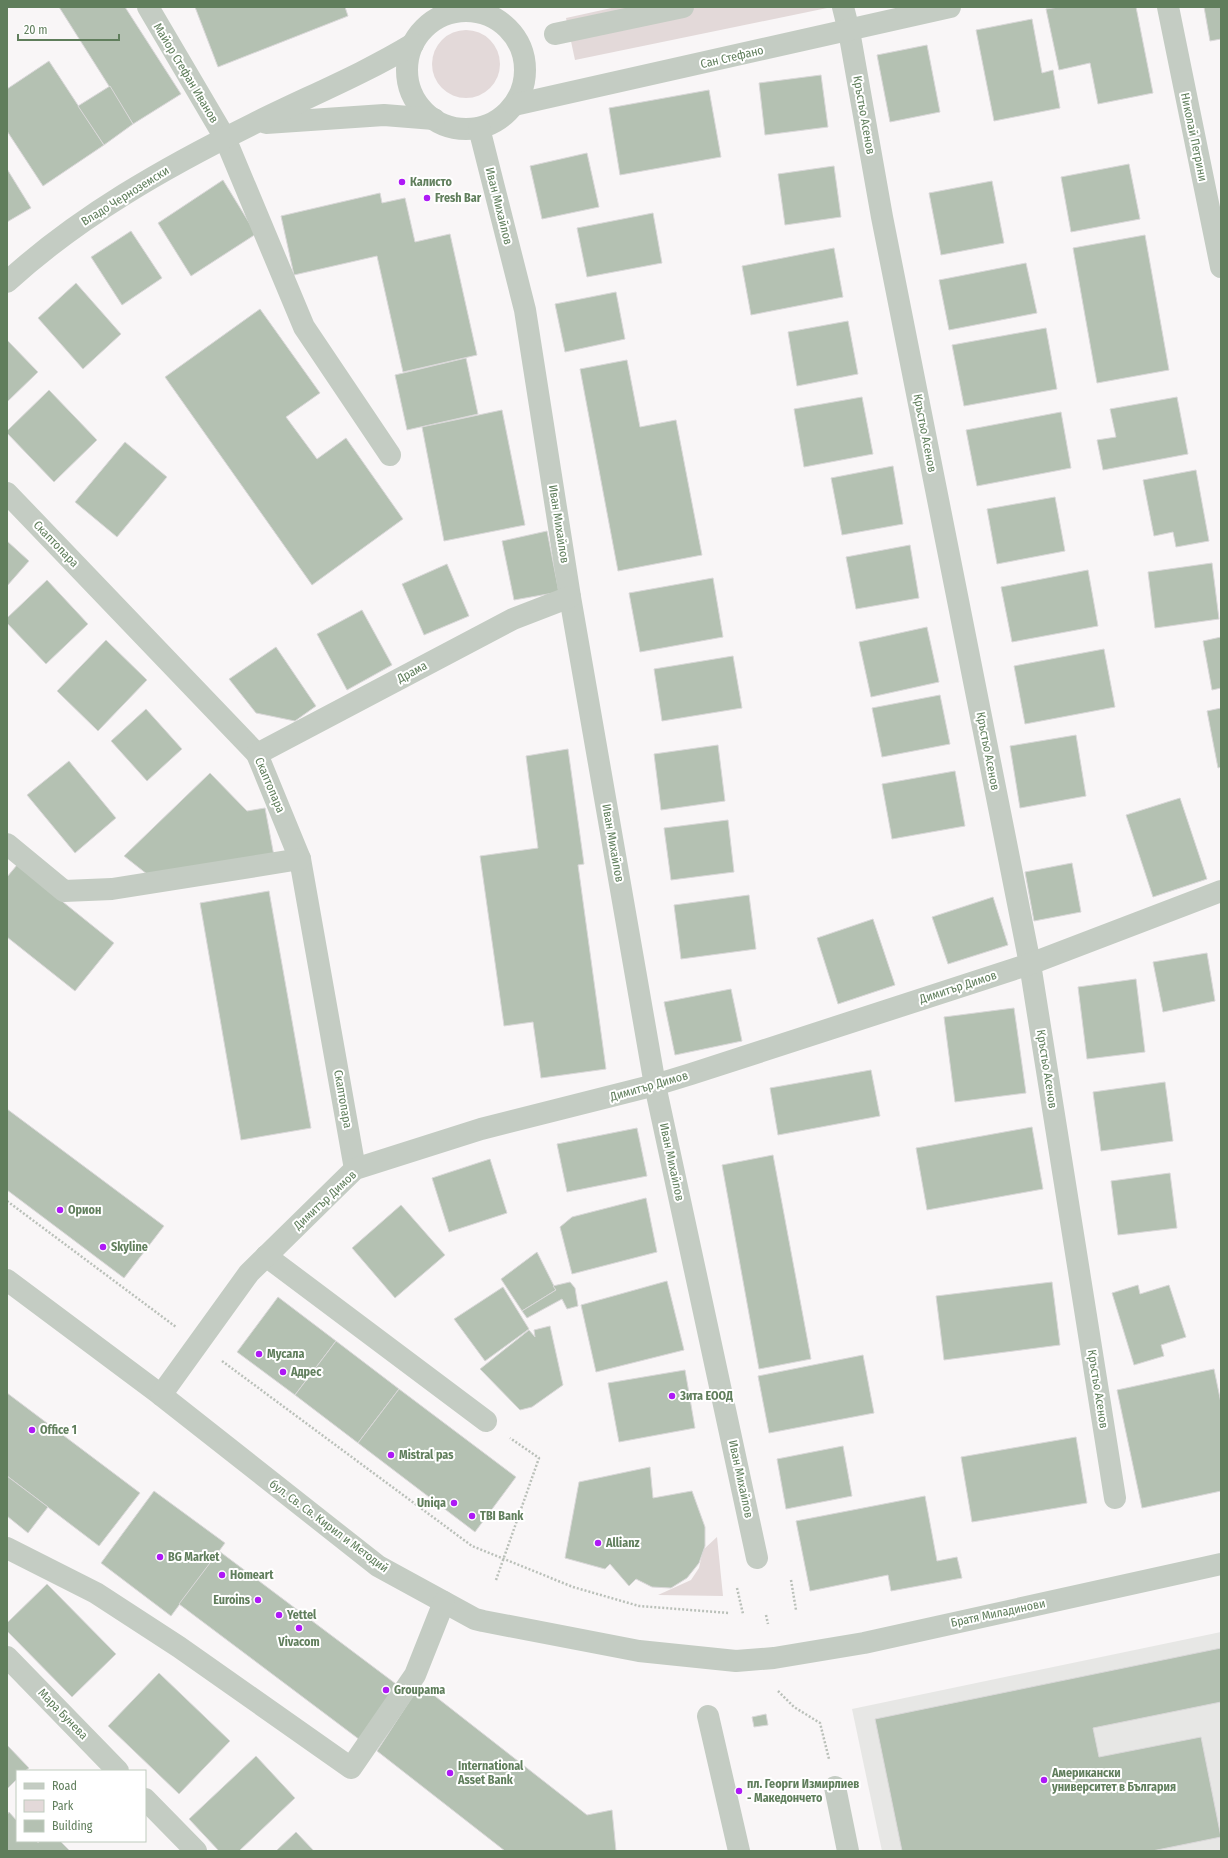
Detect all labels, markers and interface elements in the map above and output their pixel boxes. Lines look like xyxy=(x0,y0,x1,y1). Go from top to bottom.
scale bar xyxy=(18,16,119,42)
street label: Майор Стефан Иванов xyxy=(151,21,221,125)
text: 20 m xyxy=(24,23,48,37)
street label: Сан Стефано xyxy=(699,43,765,71)
street label: Кръстьо Асенов xyxy=(850,75,878,155)
street label: Николай Петрини xyxy=(1178,91,1210,183)
street label: Владо Черноземски xyxy=(79,163,171,229)
street label: Иван Михайлов xyxy=(483,166,515,246)
place label: Калисто xyxy=(410,175,452,189)
marker: Калисто xyxy=(397,177,407,187)
place label: Fresh Bar xyxy=(435,191,482,205)
marker: Fresh Bar xyxy=(422,193,432,203)
street label: Кръстьо Асенов xyxy=(911,393,939,473)
street label: Иван Михайлов xyxy=(546,484,572,564)
street label: Скаптопара xyxy=(31,518,82,570)
street label: Драма xyxy=(394,658,430,686)
street label: Кръстьо Асенов xyxy=(974,711,1002,791)
street label: Скаптопара xyxy=(252,755,288,815)
street label: Иван Михайлов xyxy=(599,803,627,883)
street label: Димитър Димов xyxy=(917,968,998,1006)
street label: Кръстьо Асенов xyxy=(1034,1029,1060,1109)
street label: Димитър Димов xyxy=(608,1068,690,1104)
street label: Скаптопара xyxy=(331,1069,355,1129)
street label: Иван Михайлов xyxy=(657,1122,687,1202)
street label: Димитър Димов xyxy=(290,1167,359,1233)
place label: Орион xyxy=(68,1203,101,1217)
marker: Орион xyxy=(55,1205,65,1215)
place label: Skyline xyxy=(111,1240,148,1254)
marker: Skyline xyxy=(98,1242,108,1252)
place label: Мусала xyxy=(267,1347,305,1361)
marker: Мусала xyxy=(254,1349,264,1359)
street label: Кръстьо Асенов xyxy=(1085,1349,1111,1429)
place label: Адрес xyxy=(290,1365,322,1379)
marker: Адрес xyxy=(278,1367,288,1377)
place label: Зита ЕООД xyxy=(679,1389,733,1403)
marker: Зита ЕООД xyxy=(667,1391,677,1401)
place label: Office 1 xyxy=(40,1423,77,1437)
marker: Office 1 xyxy=(27,1425,37,1435)
street label: Иван Михайлов xyxy=(726,1439,756,1519)
place label: Mistral pas xyxy=(399,1448,454,1462)
marker: Mistral pas xyxy=(386,1450,396,1460)
street label: бул. Св. Св. Кирил и Методий xyxy=(267,1477,391,1575)
place label: Uniqa xyxy=(417,1496,446,1510)
marker: Uniqa xyxy=(449,1498,459,1508)
place label: TBI Bank xyxy=(480,1509,524,1523)
marker: TBI Bank xyxy=(467,1511,477,1521)
place label: Allianz xyxy=(605,1536,639,1550)
marker: Allianz xyxy=(593,1538,603,1548)
place label: BG Market xyxy=(168,1550,220,1564)
marker: BG Market xyxy=(155,1552,165,1562)
place label: Homeart xyxy=(230,1568,274,1582)
marker: Homeart xyxy=(217,1570,227,1580)
place label: Euroins xyxy=(213,1593,251,1607)
marker: Euroins xyxy=(253,1595,263,1605)
street label: Братя Миладинови xyxy=(949,1596,1047,1630)
place label: Yettel xyxy=(286,1608,317,1622)
marker: Yettel xyxy=(274,1610,284,1620)
marker: Vivacom xyxy=(294,1623,304,1633)
place label: Vivacom xyxy=(277,1635,320,1649)
place label: Groupama xyxy=(394,1683,445,1697)
marker: Groupama xyxy=(381,1685,391,1695)
street label: Мара Бунева xyxy=(35,1686,91,1742)
place label: International Asset Bank xyxy=(457,1759,524,1787)
place label: Американски университет в България xyxy=(1051,1766,1176,1794)
marker: International Asset Bank xyxy=(445,1768,455,1778)
legend xyxy=(16,1770,146,1842)
marker: Американски университет в България xyxy=(1039,1775,1049,1785)
place label: пл. Георги Измирлиев - Македончето xyxy=(747,1777,859,1805)
text: Road xyxy=(52,1779,77,1793)
marker: пл. Георги Измирлиев - Македончето xyxy=(734,1786,744,1796)
text: Park xyxy=(52,1799,74,1813)
text: Building xyxy=(52,1819,93,1833)

